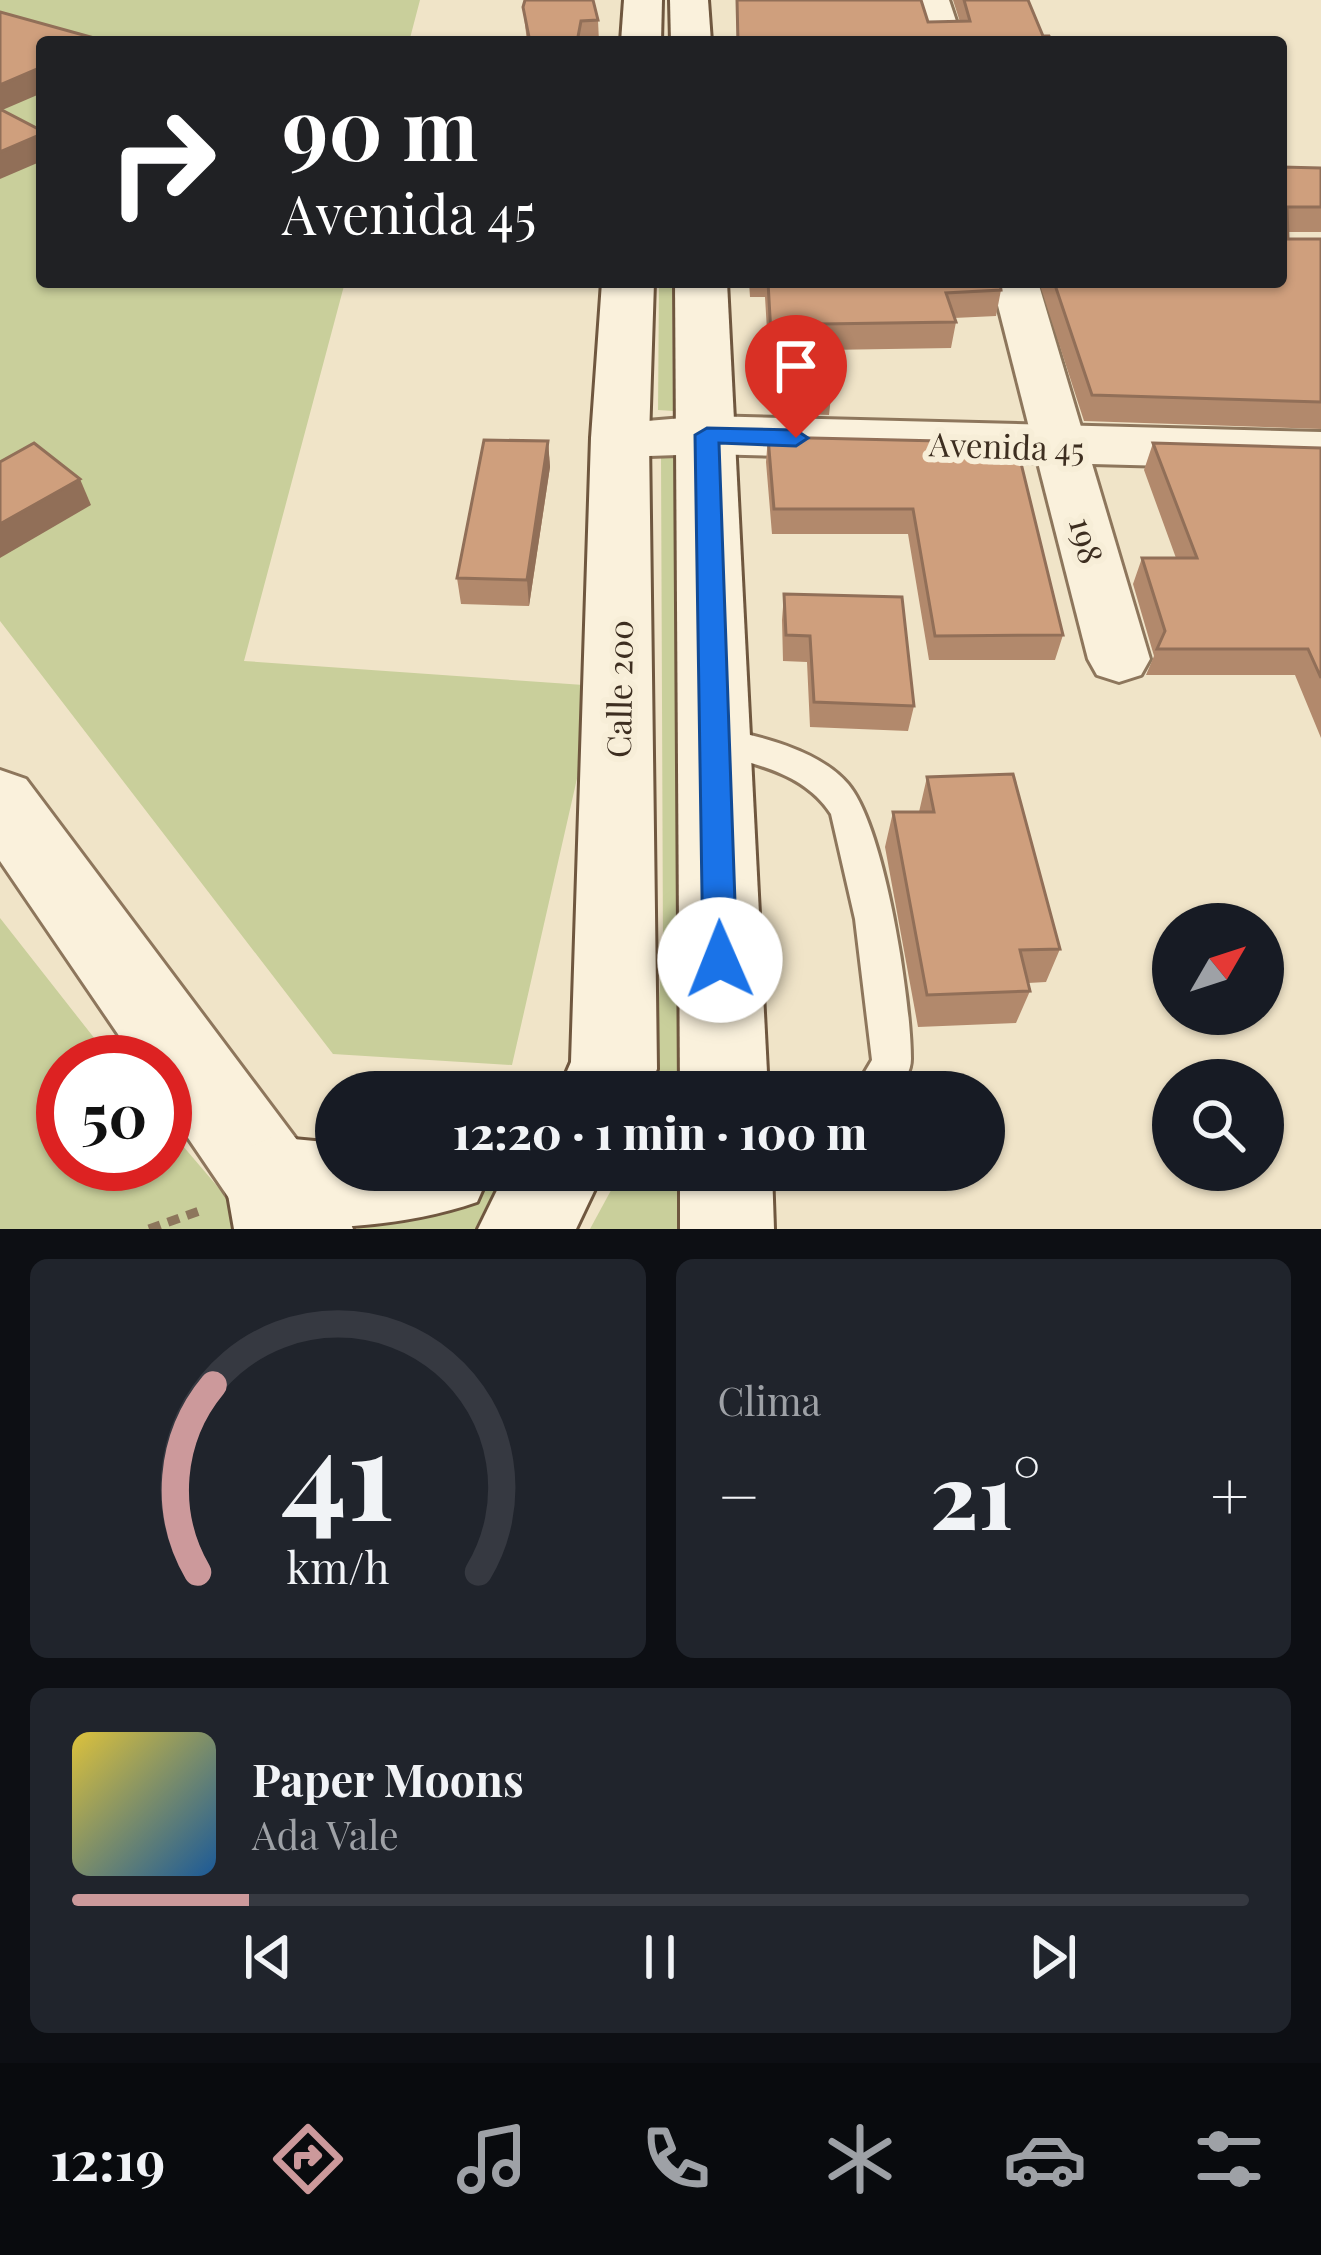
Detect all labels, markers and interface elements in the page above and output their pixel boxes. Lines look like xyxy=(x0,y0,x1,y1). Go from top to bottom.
text: 90 m xyxy=(282,70,478,182)
icon: right xyxy=(84,84,240,240)
text: Avenida 45 xyxy=(282,177,536,249)
pin xyxy=(745,315,847,438)
icon: arrive xyxy=(763,333,829,399)
street label: Avenida 45 xyxy=(928,420,1085,470)
street label: 198 xyxy=(1061,512,1115,568)
street label: Calle 200 xyxy=(595,620,641,758)
position arrow xyxy=(657,897,783,1023)
north arrow xyxy=(1152,903,1284,1035)
map controls xyxy=(1152,903,1284,1191)
speed limit sign: 50 xyxy=(36,1035,192,1191)
button: search xyxy=(1152,1059,1284,1191)
text: 12:20 · 1 min · 100 m xyxy=(453,1101,867,1161)
text: Clima xyxy=(718,1374,821,1426)
text: 41 xyxy=(281,1386,395,1552)
text: 21° xyxy=(930,1433,1040,1553)
text: − xyxy=(718,1450,760,1538)
text: + xyxy=(1210,1450,1249,1538)
text: km/h xyxy=(286,1537,389,1594)
text: Paper Moons xyxy=(252,1748,524,1808)
text: Ada Vale xyxy=(252,1808,399,1860)
icon: previous xyxy=(235,1924,301,1990)
icon: pause xyxy=(627,1924,693,1990)
icon: next xyxy=(1020,1924,1086,1990)
icon: directions xyxy=(266,2117,350,2201)
icon: music xyxy=(450,2117,534,2201)
icon: phone xyxy=(634,2117,718,2201)
icon: climate xyxy=(818,2117,902,2201)
icon: car xyxy=(1003,2117,1087,2201)
icon: filters xyxy=(1187,2117,1271,2201)
text: 12:19 xyxy=(50,2123,165,2195)

